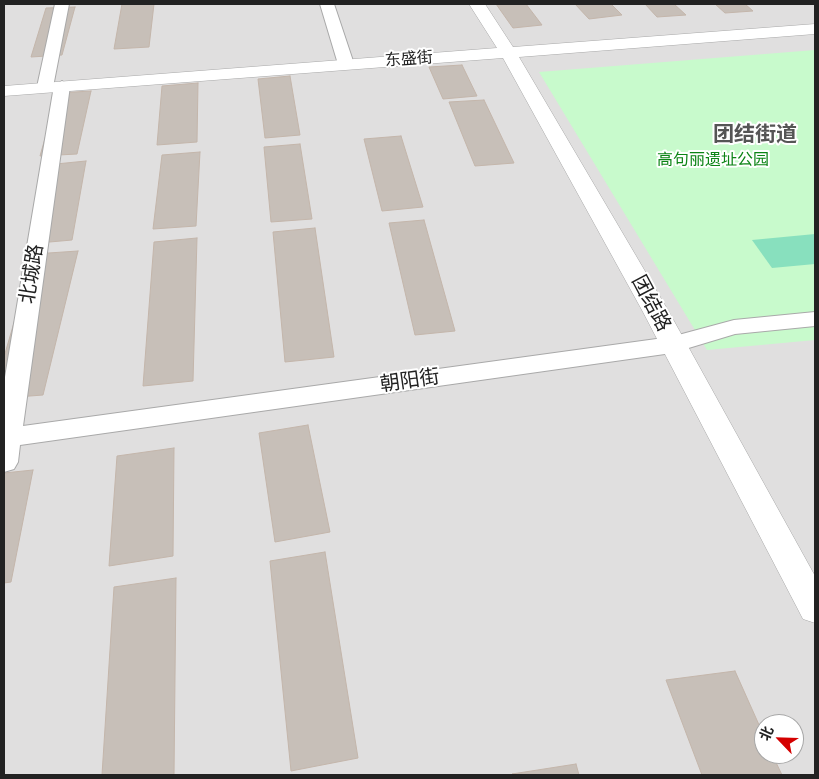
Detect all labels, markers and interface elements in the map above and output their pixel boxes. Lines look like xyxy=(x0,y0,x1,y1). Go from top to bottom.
street label: 东盛街 xyxy=(384,49,434,71)
district label: 团结街道 xyxy=(713,123,797,149)
park label: 高句丽遗址公园 xyxy=(657,151,769,171)
street label: 北城路 xyxy=(16,242,50,306)
street label: 团结路 xyxy=(625,272,675,336)
street label: 朝阳街 xyxy=(379,366,441,398)
north arrow xyxy=(754,714,804,764)
text: 北 xyxy=(754,723,778,744)

